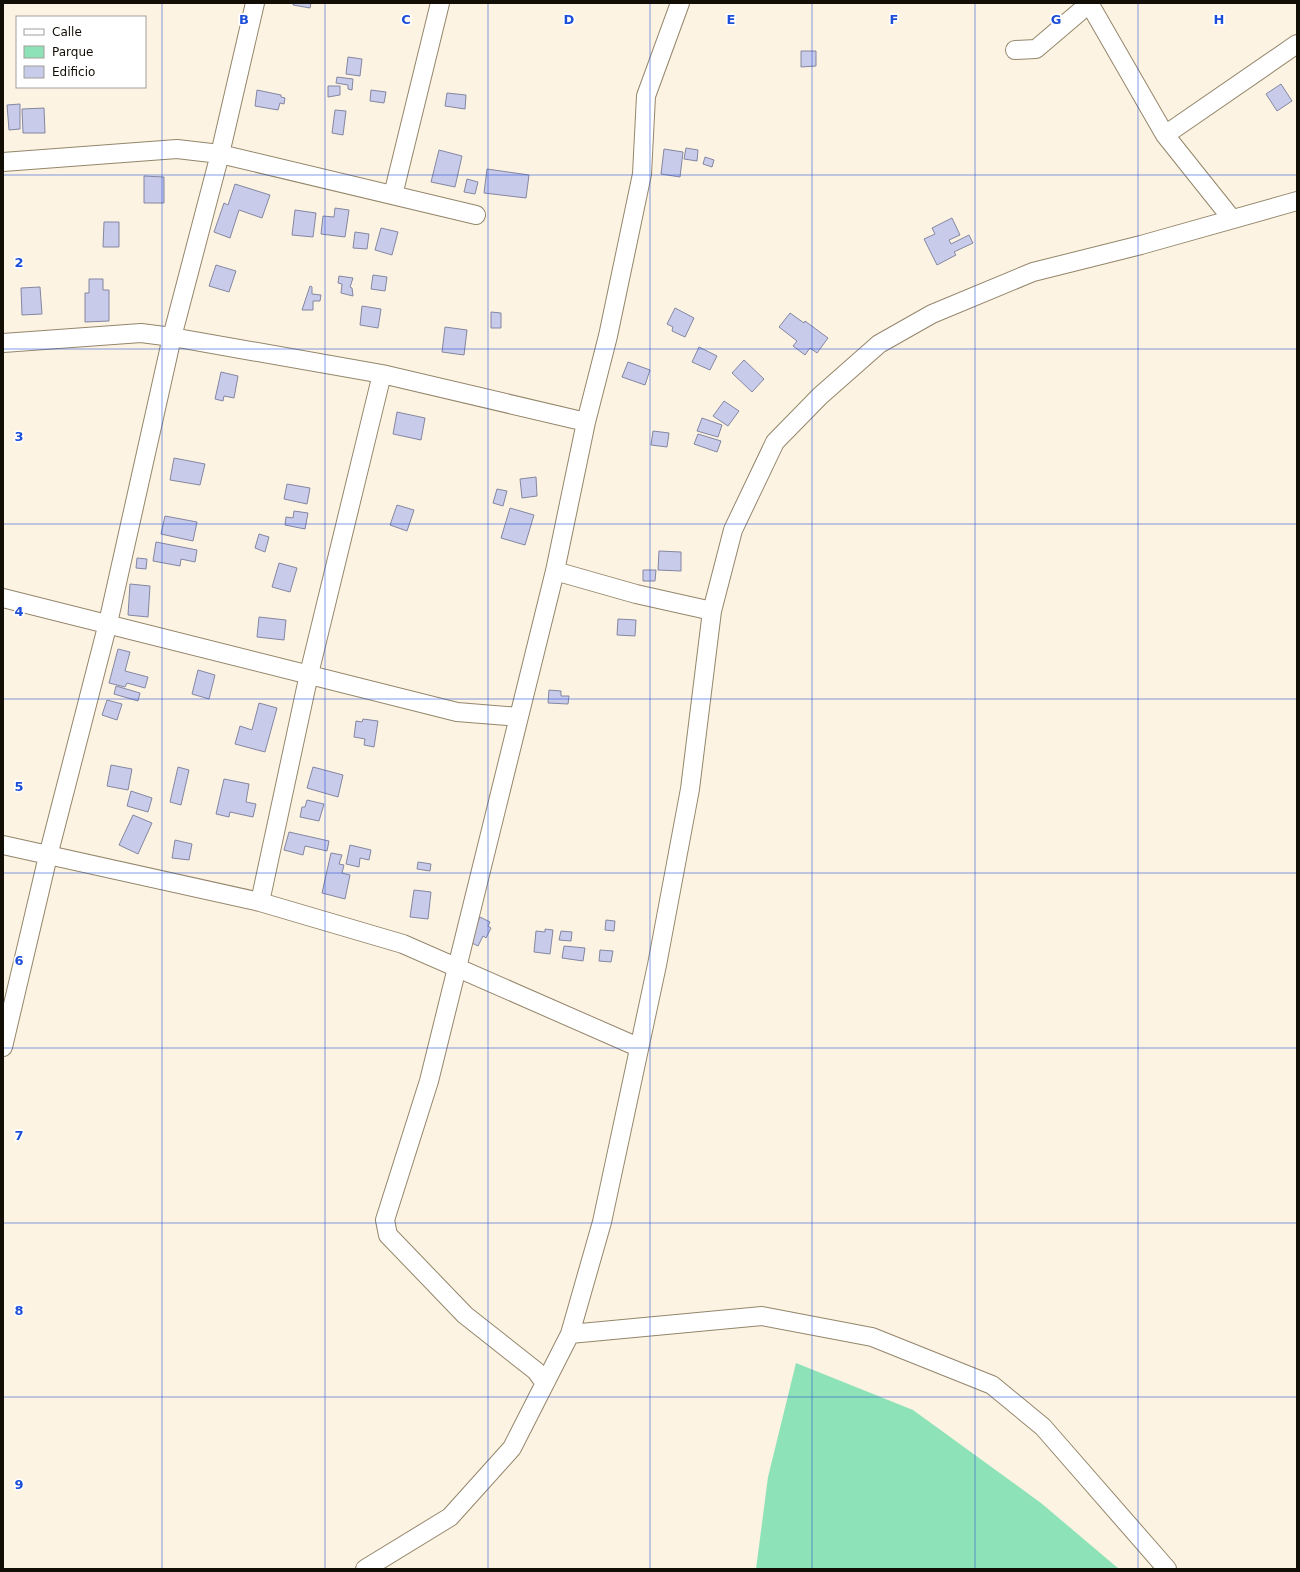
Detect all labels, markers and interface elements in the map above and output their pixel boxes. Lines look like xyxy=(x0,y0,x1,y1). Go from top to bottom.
text: B xyxy=(239,12,249,27)
text: C xyxy=(401,12,411,27)
text: D xyxy=(564,12,575,27)
text: E xyxy=(727,12,735,27)
text: F xyxy=(890,12,898,27)
text: G xyxy=(1051,12,1061,27)
text: H xyxy=(1214,12,1224,27)
legend xyxy=(16,16,146,88)
text: Calle xyxy=(52,25,82,39)
text: Parque xyxy=(52,45,93,59)
text: Edificio xyxy=(52,65,95,79)
text: 2 xyxy=(14,255,24,270)
text: 3 xyxy=(14,429,24,444)
text: 4 xyxy=(14,604,24,619)
text: 5 xyxy=(14,779,24,794)
text: 6 xyxy=(14,953,24,968)
text: 7 xyxy=(14,1128,24,1143)
text: 8 xyxy=(14,1303,24,1318)
text: 9 xyxy=(14,1477,24,1492)

